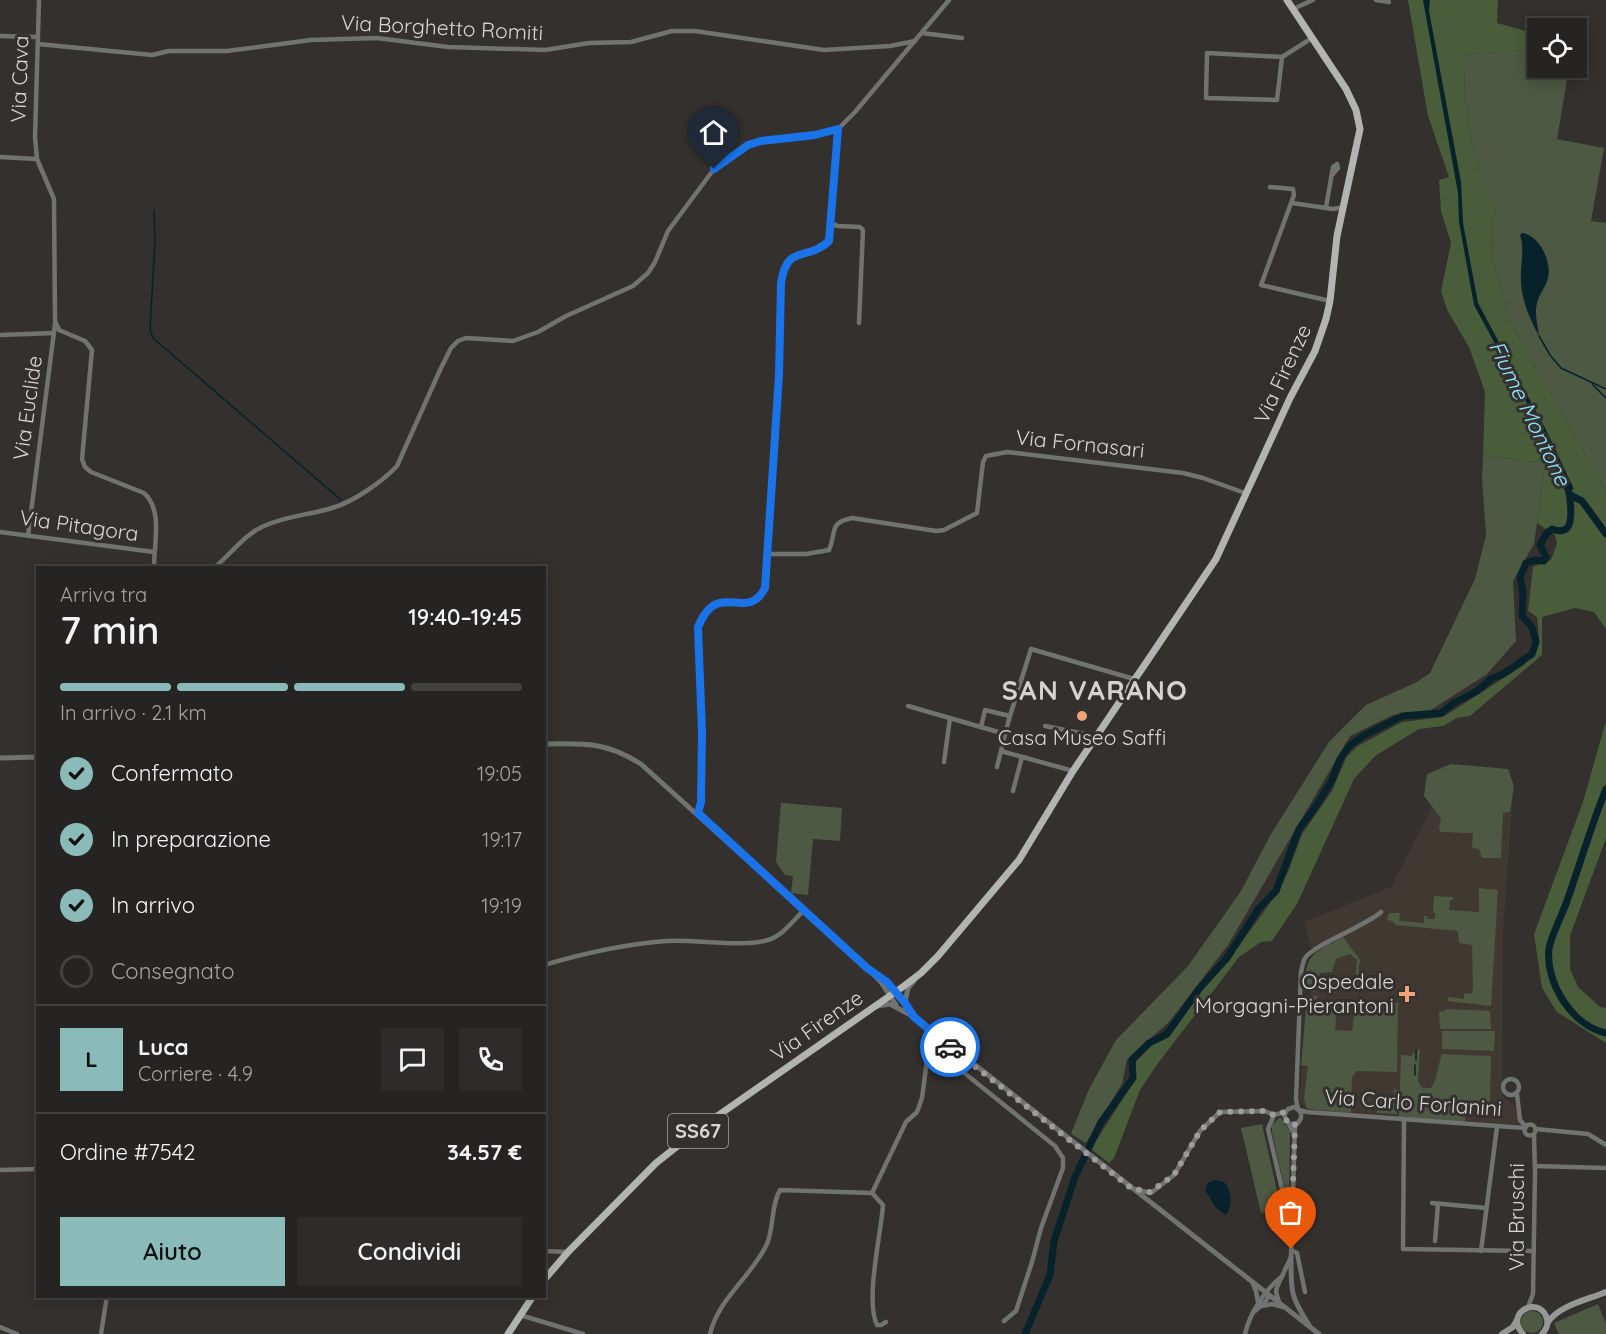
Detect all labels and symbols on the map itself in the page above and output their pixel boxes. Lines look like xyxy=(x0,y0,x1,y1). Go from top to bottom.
street label: Via Borghetto Romiti xyxy=(340,9,544,45)
street label: Via Cava xyxy=(4,35,34,123)
pin xyxy=(688,107,739,169)
street label: Via Firenze xyxy=(1248,320,1316,427)
water label: Fiume Montone xyxy=(1483,336,1578,492)
street label: Via Euclide xyxy=(7,354,47,462)
street label: Via Fornasari xyxy=(1014,423,1146,463)
street label: Via Pitagora xyxy=(18,504,140,546)
district label: SAN VARANO xyxy=(1002,673,1188,707)
marker: Casa Museo Saffi xyxy=(1075,709,1089,723)
place label: Casa Museo Saffi xyxy=(998,724,1166,750)
place label: Ospedale Morgagni-Pierantoni xyxy=(1195,968,1394,1018)
street label: Via Firenze xyxy=(765,984,868,1066)
marker: Ospedale Morgagni-Pierantoni xyxy=(1398,985,1416,1003)
courier xyxy=(920,1017,980,1077)
street label: Via Carlo Forlanini xyxy=(1324,1083,1503,1121)
road number: SS67 xyxy=(668,1114,728,1148)
street label: Via Bruschi xyxy=(1503,1163,1529,1271)
pin xyxy=(1265,1187,1316,1249)

